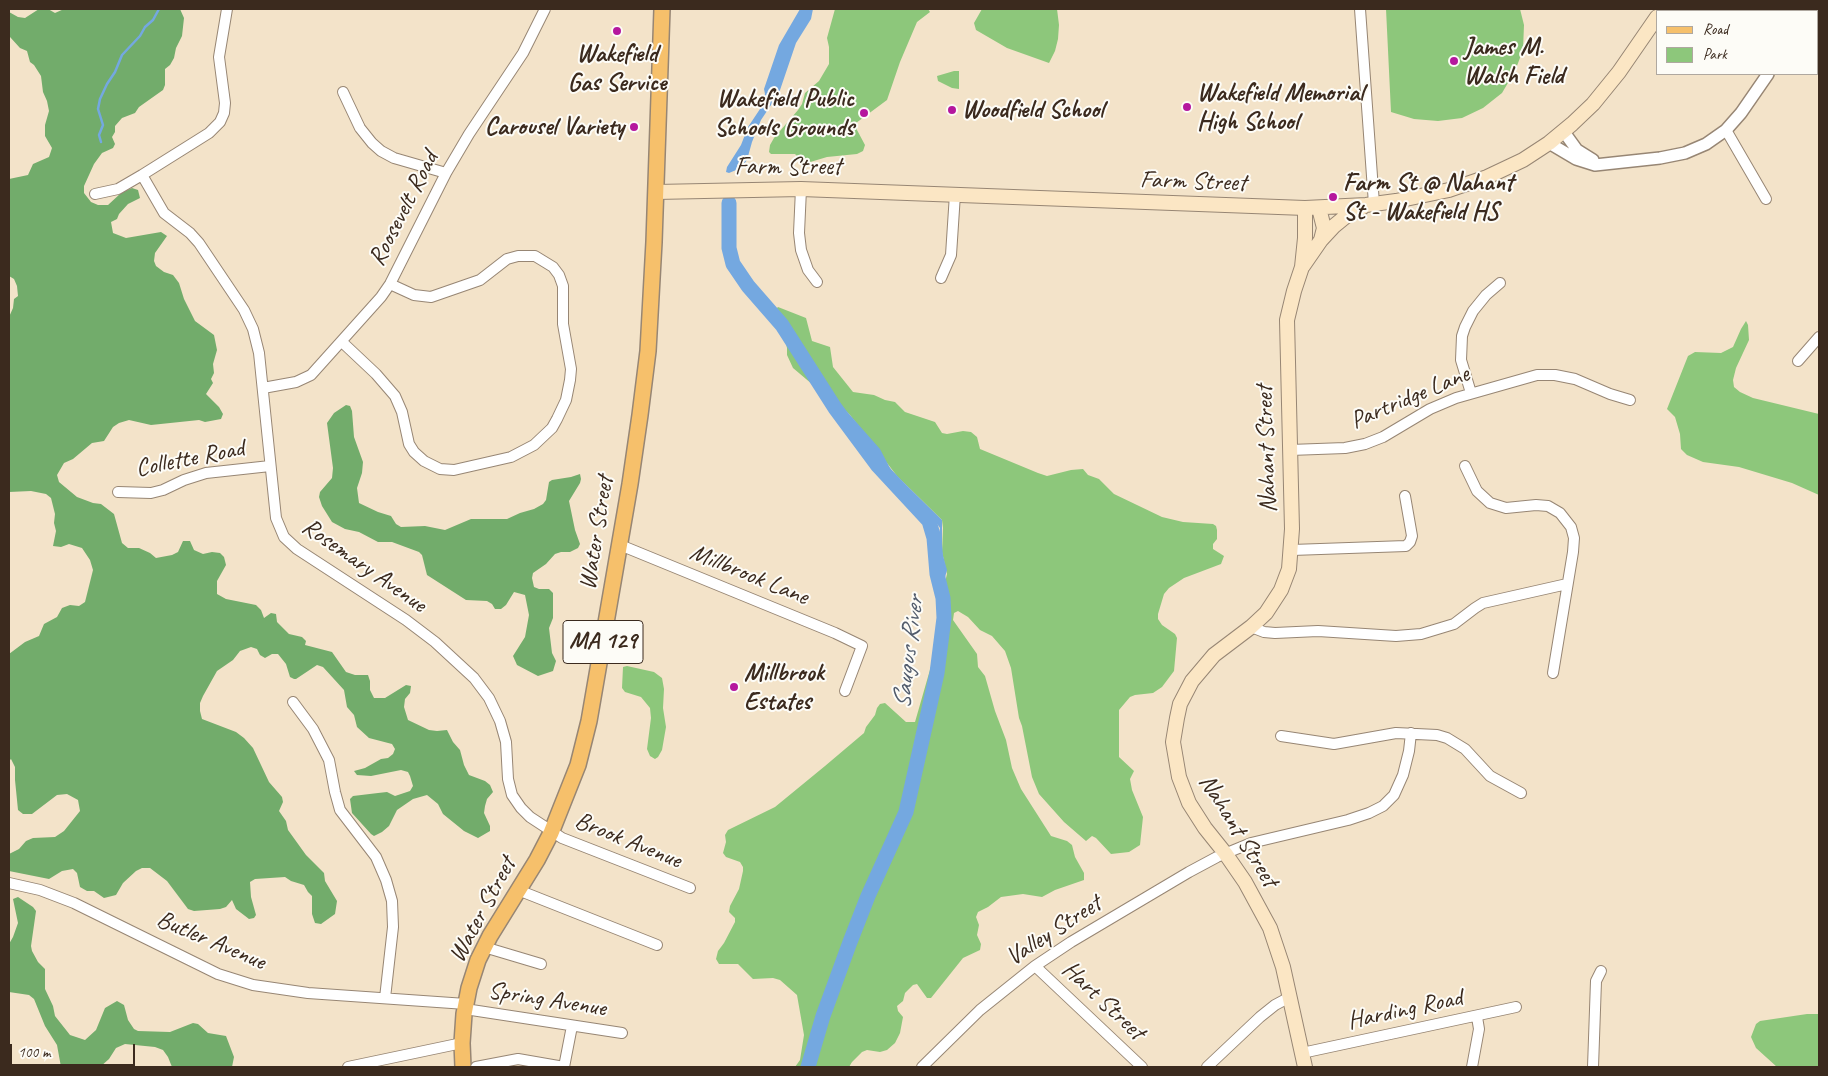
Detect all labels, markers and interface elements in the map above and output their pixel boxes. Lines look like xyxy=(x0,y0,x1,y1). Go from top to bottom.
legend xyxy=(1656,10,1818,75)
text: Road xyxy=(1703,20,1728,39)
marker: Wakefield Gas Service xyxy=(611,25,623,37)
place label: James M. Walsh Field xyxy=(1464,32,1564,91)
place label: Wakefield Gas Service xyxy=(568,39,666,98)
text: Park xyxy=(1703,45,1727,64)
marker: James M. Walsh Field xyxy=(1448,55,1460,67)
place label: Wakefield Memorial High School xyxy=(1197,78,1364,137)
place label: Wakefield Public Schools Grounds xyxy=(714,84,854,143)
place label: Woodfield School xyxy=(962,95,1104,125)
marker: Wakefield Memorial High School xyxy=(1181,101,1193,113)
marker: Woodfield School xyxy=(946,104,958,116)
marker: Wakefield Public Schools Grounds xyxy=(858,107,870,119)
place label: Carousel Variety xyxy=(485,112,624,142)
marker: Carousel Variety xyxy=(628,121,640,133)
street label: Roosevelt Road xyxy=(362,147,446,271)
street label: Farm Street xyxy=(735,152,841,182)
street label: Farm Street xyxy=(1139,165,1247,199)
place label: Farm St @ Nahant St - Wakefield HS xyxy=(1343,168,1513,227)
marker: Farm St @ Nahant St - Wakefield HS xyxy=(1327,191,1339,203)
street label: Partridge Lane xyxy=(1346,360,1474,436)
street label: Nahant Street xyxy=(1250,385,1284,513)
street label: Collette Road xyxy=(133,434,247,484)
street label: Water Street xyxy=(573,474,621,592)
street label: Rosemary Avenue xyxy=(296,512,432,620)
street label: Millbrook Lane xyxy=(685,538,813,612)
water label: Saugus River xyxy=(887,595,931,711)
road number: MA 129 xyxy=(563,620,643,664)
place label: Millbrook Estates xyxy=(744,658,824,717)
marker: Millbrook Estates xyxy=(728,681,740,693)
street label: Nahant Street xyxy=(1191,769,1285,893)
street label: Brook Avenue xyxy=(570,806,686,876)
street label: Water Street xyxy=(443,852,523,968)
street label: Valley Street xyxy=(1001,889,1107,973)
street label: Butler Avenue xyxy=(152,905,270,977)
street label: Hart Street xyxy=(1055,955,1151,1047)
street label: Spring Avenue xyxy=(486,976,608,1024)
street label: Harding Road xyxy=(1345,983,1465,1037)
scale bar xyxy=(12,1034,138,1066)
text: 100 m xyxy=(18,1043,50,1062)

